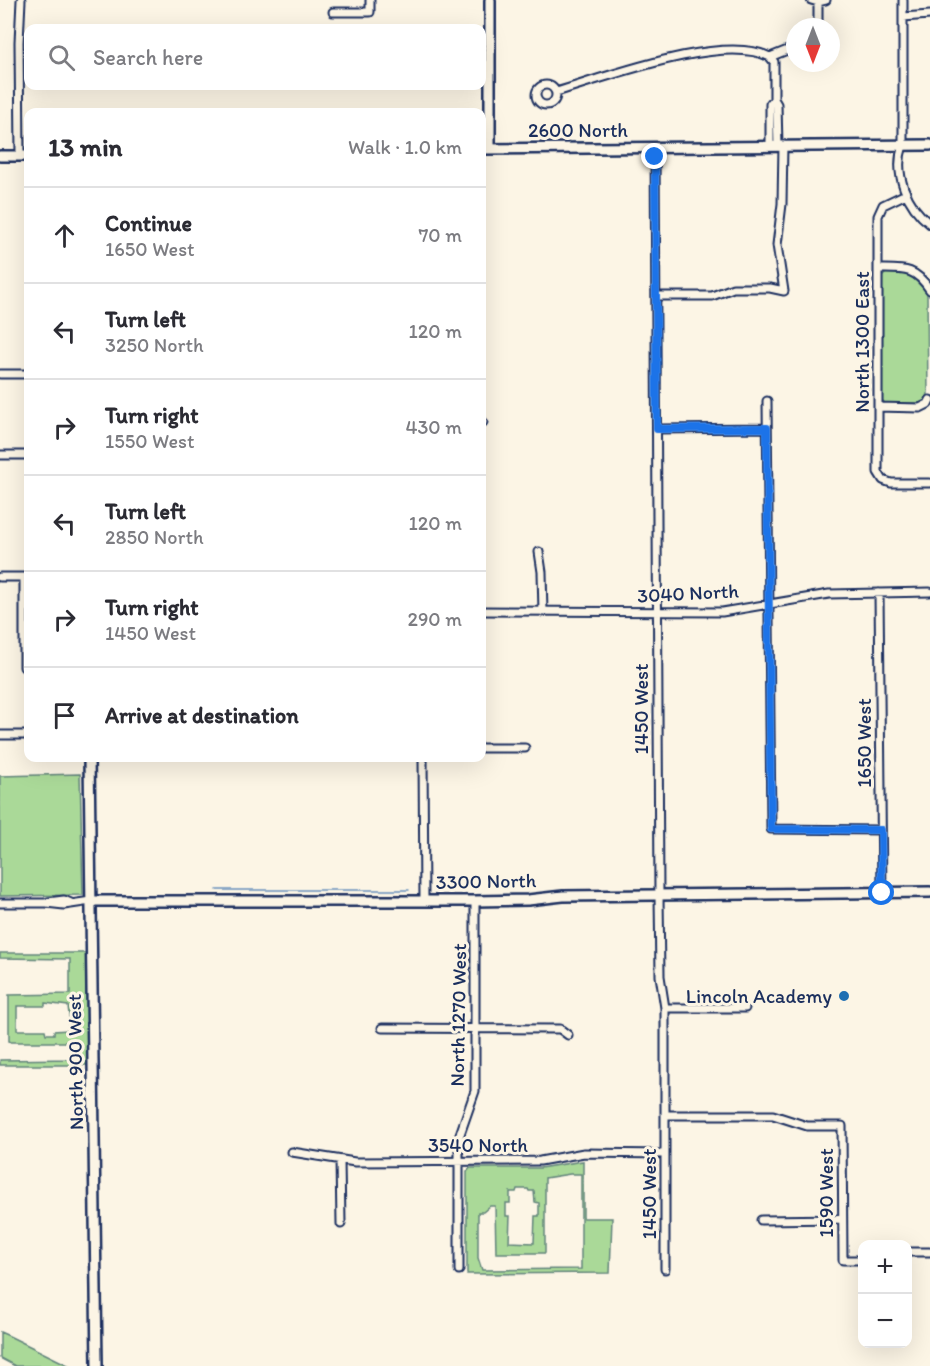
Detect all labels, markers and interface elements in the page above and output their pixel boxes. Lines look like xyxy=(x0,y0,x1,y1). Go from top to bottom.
north arrow xyxy=(786,18,840,72)
search box xyxy=(24,24,486,90)
icon: search xyxy=(45,41,78,74)
text: Search here xyxy=(93,44,203,71)
street label: 2600 North xyxy=(528,118,628,142)
text: 13 min xyxy=(48,131,122,163)
text: Walk · 1.0 km xyxy=(348,135,462,159)
route end xyxy=(641,143,667,169)
text: Continue xyxy=(105,210,192,237)
icon: ahead xyxy=(48,219,81,252)
text: 70 m xyxy=(418,223,462,247)
text: 1650 West xyxy=(105,237,195,261)
street label: North 1300 East xyxy=(850,271,874,413)
text: Turn left xyxy=(105,306,186,333)
icon: left xyxy=(48,315,81,348)
text: 120 m xyxy=(409,319,462,343)
text: 3250 North xyxy=(105,333,204,357)
text: Turn right xyxy=(105,402,199,429)
icon: right xyxy=(48,411,81,444)
text: 430 m xyxy=(405,415,462,439)
text: 1550 West xyxy=(105,429,194,453)
text: Turn left xyxy=(105,498,186,525)
icon: left xyxy=(48,507,81,540)
text: 120 m xyxy=(409,511,462,535)
text: 2850 North xyxy=(105,525,204,549)
street label: 3040 North xyxy=(637,578,740,608)
text: Turn right xyxy=(105,594,199,621)
icon: right xyxy=(48,603,81,636)
text: 290 m xyxy=(407,607,462,631)
text: 1450 West xyxy=(105,621,196,645)
street label: 1450 West xyxy=(629,663,653,754)
street label: 1650 West xyxy=(852,698,876,788)
icon: arrive xyxy=(48,699,81,732)
text: Arrive at destination xyxy=(105,702,299,729)
street label: 3300 North xyxy=(435,868,537,894)
route start xyxy=(868,879,894,905)
street label: North 1270 West xyxy=(445,943,471,1087)
place label: Lincoln Academy xyxy=(686,984,833,1008)
marker: Lincoln Academy xyxy=(837,989,851,1003)
street label: North 900 West xyxy=(62,993,88,1130)
street label: 3540 North xyxy=(428,1133,528,1157)
street label: 1450 West xyxy=(637,1148,661,1239)
street label: 1590 West xyxy=(814,1148,838,1238)
map controls xyxy=(858,1240,912,1348)
button: + xyxy=(858,1240,912,1294)
button: − xyxy=(858,1294,912,1348)

